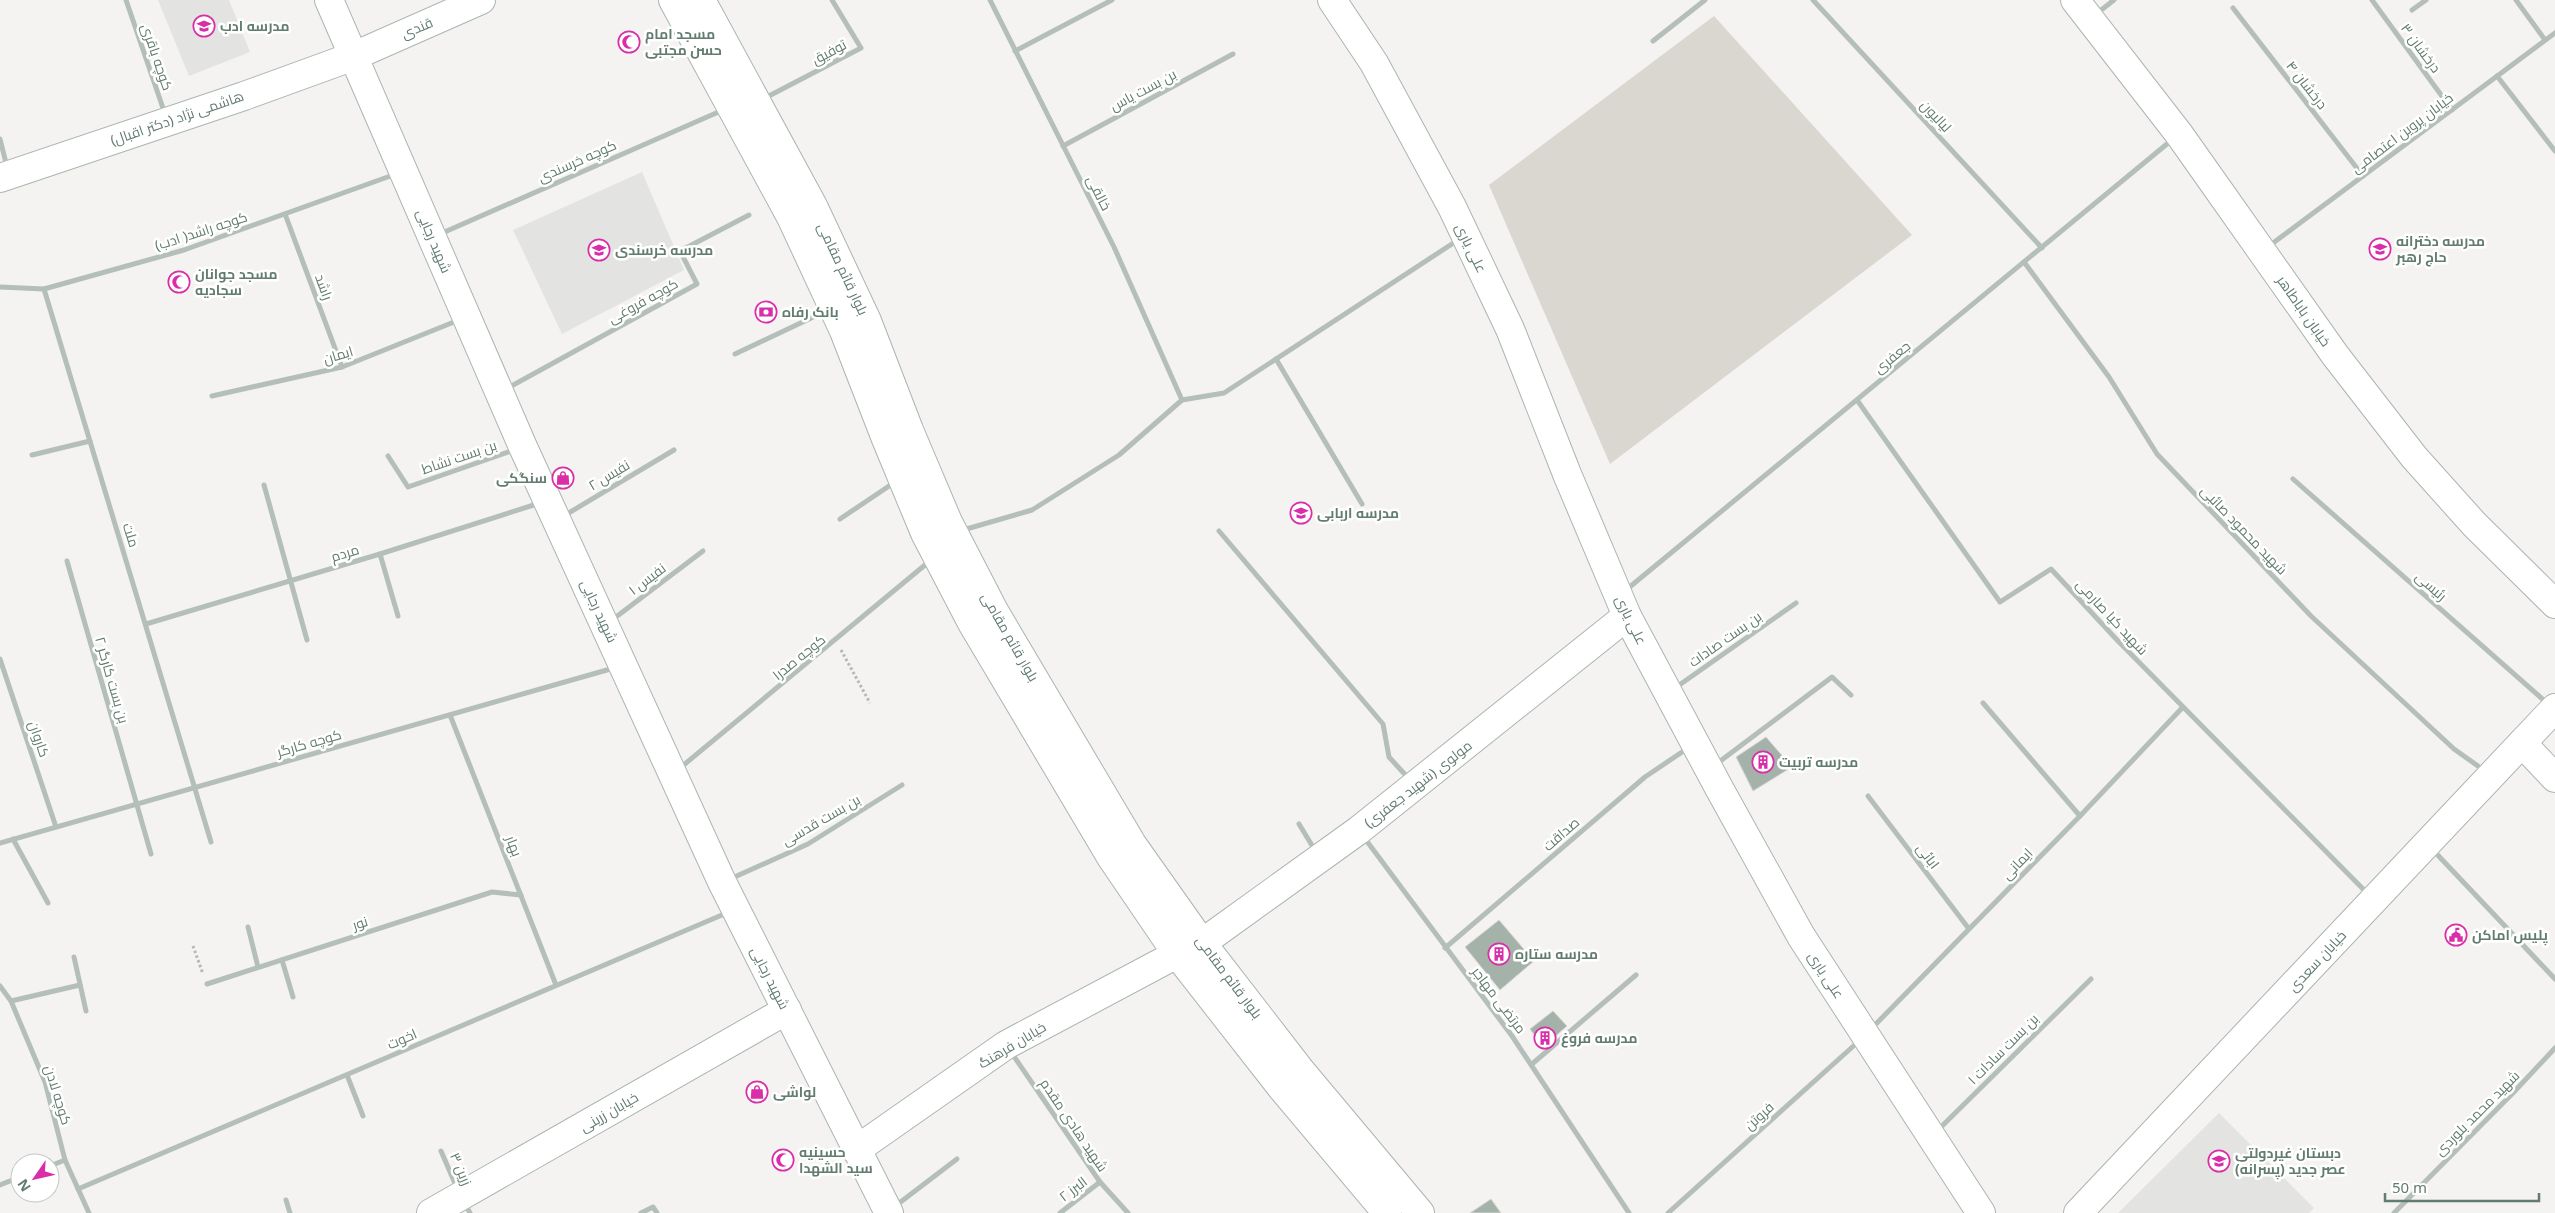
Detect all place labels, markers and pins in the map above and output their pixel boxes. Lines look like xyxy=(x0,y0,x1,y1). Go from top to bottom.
school or university icon: مدرسه ادب xyxy=(192,14,216,38)
place label: مدرسه ادب xyxy=(220,16,290,35)
place label: مسجد امام حسن مجتبی xyxy=(645,24,722,59)
mosque icon: مسجد امام حسن مجتبی xyxy=(617,30,641,54)
place label: مدرسه دخترانه حاج رهبر xyxy=(2395,231,2485,267)
school or university icon: مدرسه دخترانه حاج رهبر xyxy=(2368,237,2392,261)
school or university icon: مدرسه خرسندی xyxy=(587,238,611,262)
place label: مدرسه خرسندی xyxy=(615,240,713,259)
place label: مسجد جوانان سجادیه xyxy=(195,264,278,299)
mosque icon: مسجد جوانان سجادیه xyxy=(167,270,191,294)
bank icon: بانک رفاه xyxy=(754,300,778,324)
place label: بانک رفاه xyxy=(782,302,839,321)
shop icon: سنگکی xyxy=(551,466,575,490)
place label: سنگکی xyxy=(496,468,547,487)
school or university icon: مدرسه اربابی xyxy=(1289,501,1313,525)
place label: مدرسه اربابی xyxy=(1317,503,1399,522)
building icon: مدرسه تربیت xyxy=(1751,750,1775,774)
place label: مدرسه تربیت xyxy=(1779,752,1858,771)
public building icon: پلیس اماکن xyxy=(2444,923,2468,947)
place label: پلیس اماکن xyxy=(2472,925,2548,946)
building icon: مدرسه ستاره xyxy=(1487,942,1511,966)
place label: مدرسه ستاره xyxy=(1515,944,1598,963)
building icon: مدرسه فروغ xyxy=(1533,1026,1557,1050)
place label: مدرسه فروغ xyxy=(1561,1028,1638,1048)
shop icon: لواشی xyxy=(745,1080,769,1104)
place label: لواشی xyxy=(773,1082,816,1101)
place label: حسینیه سید الشهدا xyxy=(799,1142,873,1177)
place label: دبستان غیردولتی عصر جدید (پسرانه) xyxy=(2235,1143,2346,1180)
mosque icon: حسینیه سید الشهدا xyxy=(771,1148,795,1172)
school or university icon: دبستان غیردولتی عصر جدید (پسرانه) xyxy=(2207,1149,2231,1173)

